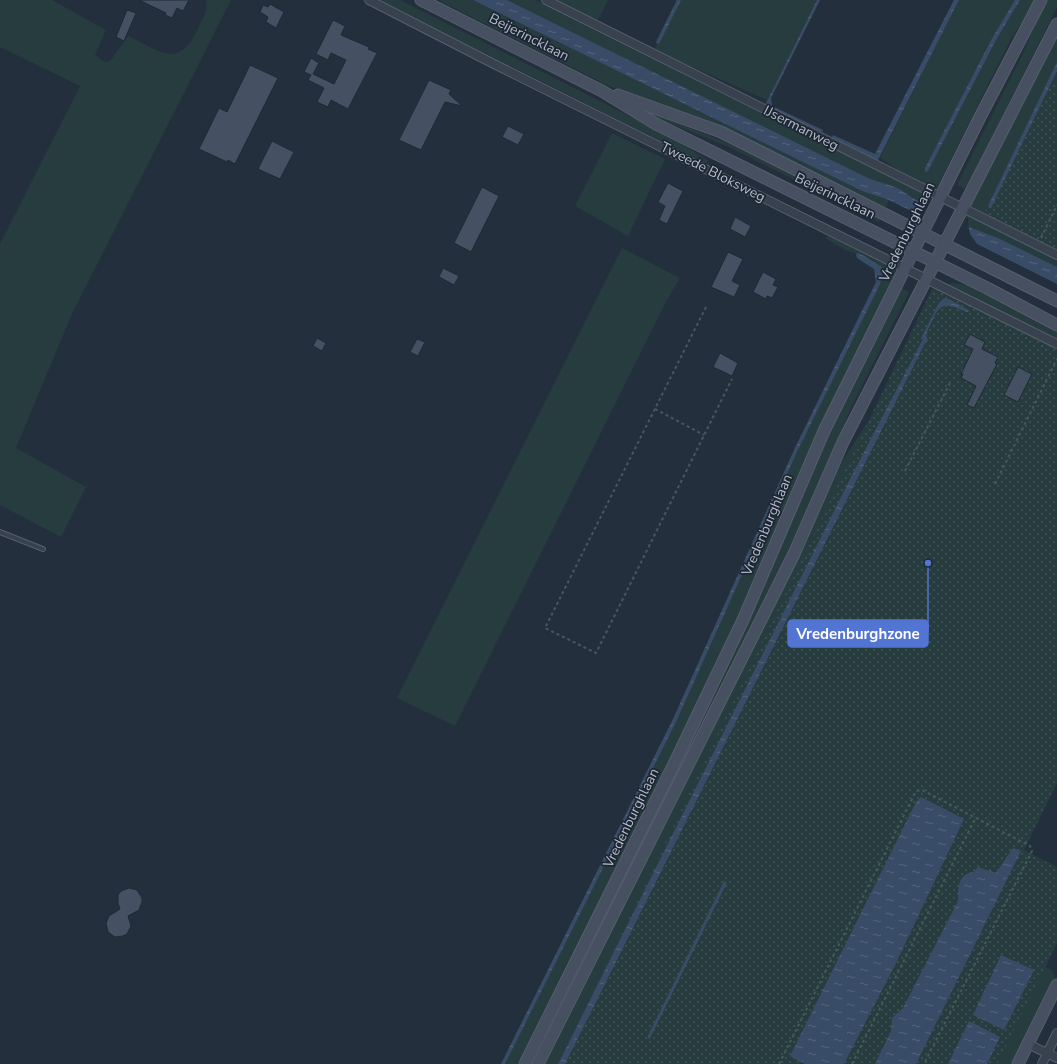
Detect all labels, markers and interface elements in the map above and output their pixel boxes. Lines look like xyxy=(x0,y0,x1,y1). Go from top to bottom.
street label: Beijerincklaan xyxy=(486,9,572,65)
street label: IJsermanweg xyxy=(760,101,842,155)
street label: Tweede Bloksweg xyxy=(657,137,769,207)
street label: Beijerincklaan xyxy=(791,168,879,224)
street label: Vredenburghlaan xyxy=(874,179,939,286)
street label: Vredenburghlaan xyxy=(737,471,797,580)
callout: Vredenburghzone xyxy=(788,620,928,647)
text: Vredenburghzone xyxy=(795,624,920,644)
street label: Vredenburghlaan xyxy=(598,765,663,872)

